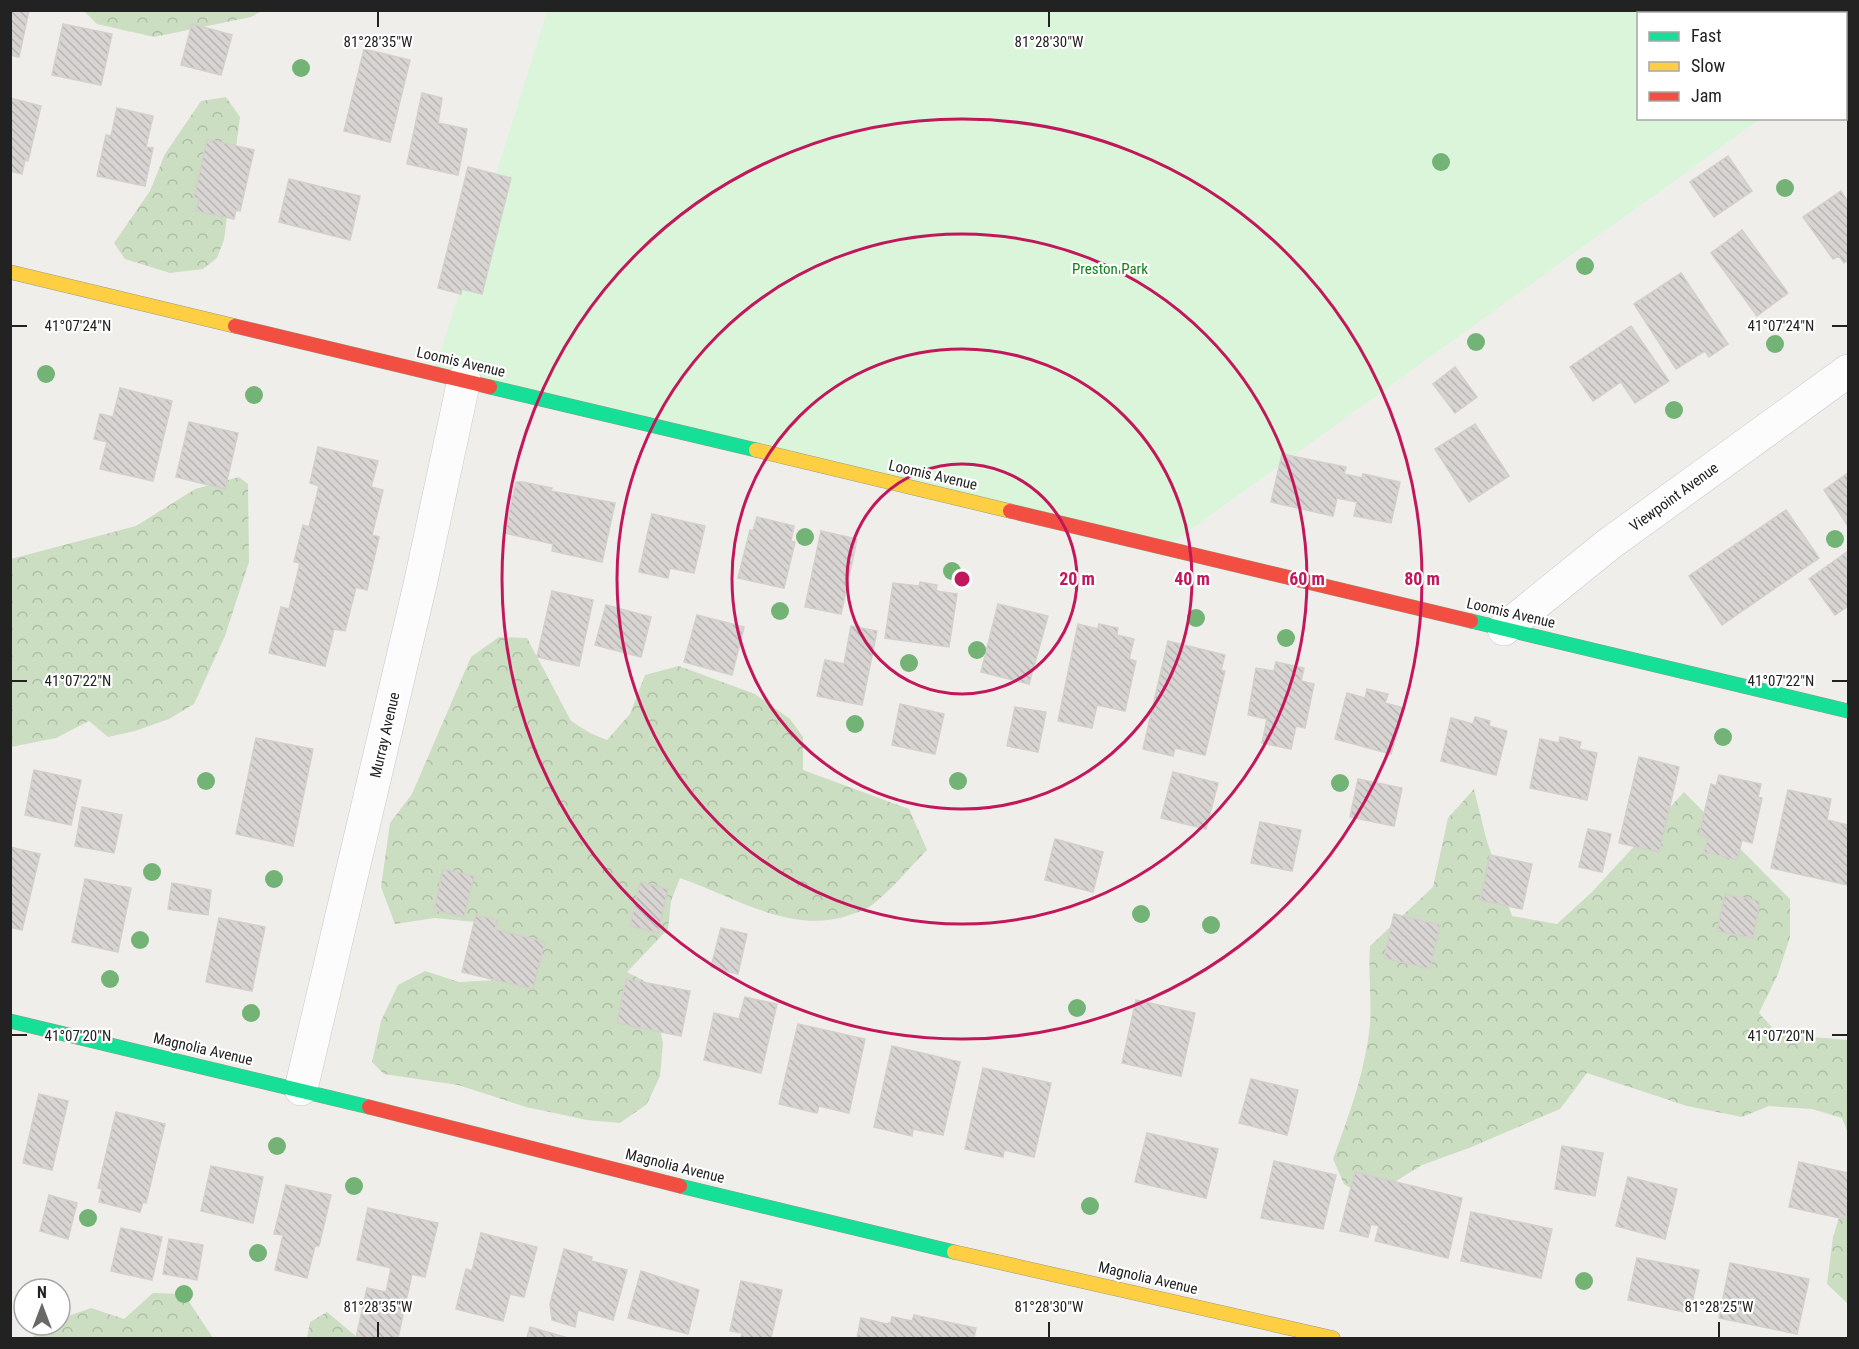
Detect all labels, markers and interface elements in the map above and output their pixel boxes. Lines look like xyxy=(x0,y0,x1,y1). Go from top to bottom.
legend xyxy=(1637,12,1847,120)
text: Fast xyxy=(1691,25,1722,46)
text: 81°28'35"W xyxy=(344,33,413,51)
text: 81°28'30"W xyxy=(1015,33,1084,51)
text: Slow xyxy=(1691,55,1726,76)
text: Jam xyxy=(1691,85,1722,106)
park label: Preston Park xyxy=(1072,260,1148,278)
text: 41°07'24"N xyxy=(45,317,111,335)
text: 41°07'24"N xyxy=(1748,317,1814,335)
street label: Loomis Avenue xyxy=(415,343,507,381)
street label: Loomis Avenue xyxy=(887,456,979,494)
street label: Viewpoint Avenue xyxy=(1626,459,1722,535)
text: 20 m xyxy=(1059,568,1095,589)
text: 40 m xyxy=(1174,568,1210,589)
text: 60 m xyxy=(1289,568,1325,589)
text: 80 m xyxy=(1404,568,1440,589)
centre of rings xyxy=(952,569,972,589)
street label: Loomis Avenue xyxy=(1465,594,1557,632)
text: 41°07'22"N xyxy=(45,672,111,690)
text: 41°07'22"N xyxy=(1748,672,1814,690)
street label: Murray Avenue xyxy=(366,690,404,780)
text: 41°07'20"N xyxy=(45,1027,111,1045)
text: 41°07'20"N xyxy=(1748,1027,1814,1045)
street label: Magnolia Avenue xyxy=(152,1029,254,1069)
street label: Magnolia Avenue xyxy=(624,1145,726,1187)
street label: Magnolia Avenue xyxy=(1097,1258,1199,1298)
north arrow xyxy=(12,1277,72,1337)
text: N xyxy=(37,1283,47,1302)
text: 81°28'35"W xyxy=(344,1298,413,1316)
text: 81°28'30"W xyxy=(1015,1298,1084,1316)
text: 81°28'25"W xyxy=(1685,1298,1754,1316)

